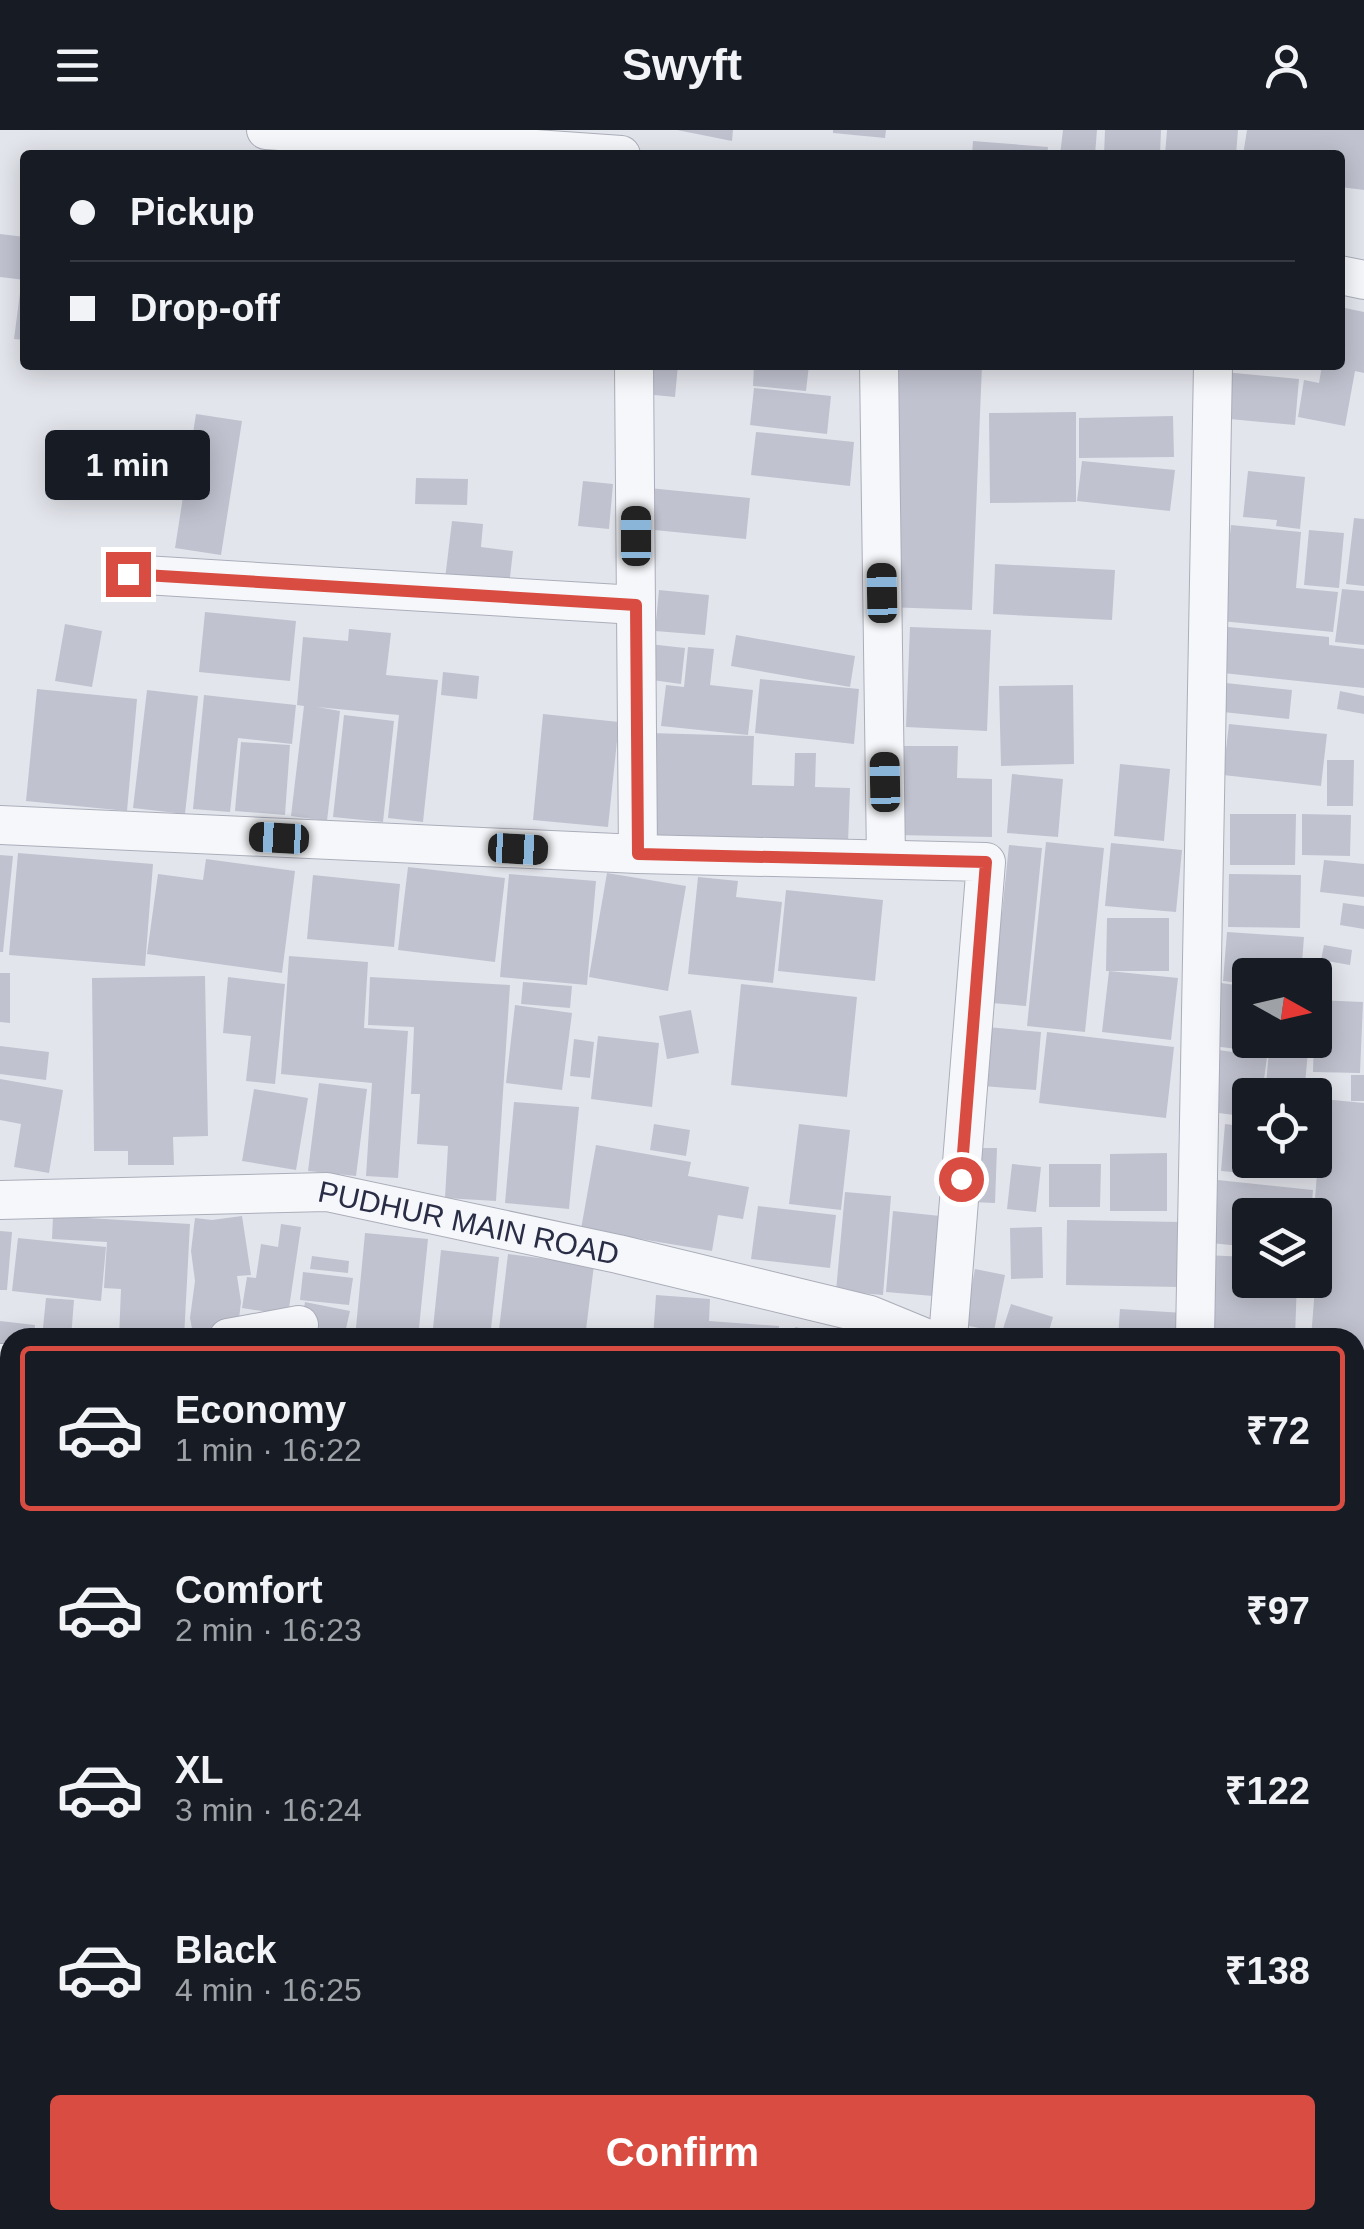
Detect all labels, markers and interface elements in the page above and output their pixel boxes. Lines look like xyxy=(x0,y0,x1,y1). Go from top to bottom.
icon: menu xyxy=(50,38,105,93)
icon: person xyxy=(1259,38,1314,93)
text: Swyft xyxy=(622,39,742,90)
text: Pickup xyxy=(130,191,255,233)
text: Drop-off xyxy=(130,287,280,329)
callout: 1 min xyxy=(46,429,210,499)
text: 1 min xyxy=(86,447,169,483)
car xyxy=(621,506,651,566)
route end xyxy=(106,552,151,597)
car xyxy=(866,563,898,623)
car xyxy=(869,752,901,812)
car xyxy=(248,821,310,855)
car xyxy=(487,832,549,866)
north arrow xyxy=(1232,958,1332,1058)
map controls xyxy=(1232,958,1332,1298)
button: locate xyxy=(1232,1078,1332,1178)
route start xyxy=(939,1157,984,1202)
street label: PUDHUR MAIN ROAD xyxy=(315,1174,622,1270)
button: layers xyxy=(1232,1198,1332,1298)
icon: car xyxy=(55,1384,145,1474)
text: Economy xyxy=(175,1389,346,1431)
text: ₹72 xyxy=(1246,1410,1310,1452)
text: 1 min · 16:22 xyxy=(175,1432,362,1468)
icon: car xyxy=(55,1564,145,1654)
text: Comfort xyxy=(175,1569,323,1611)
text: ₹97 xyxy=(1246,1590,1310,1632)
text: 2 min · 16:23 xyxy=(175,1612,362,1648)
icon: car xyxy=(55,1744,145,1834)
text: XL xyxy=(175,1749,224,1791)
text: ₹122 xyxy=(1225,1770,1310,1812)
text: 3 min · 16:24 xyxy=(175,1792,362,1828)
icon: car xyxy=(55,1924,145,2014)
text: Black xyxy=(175,1929,276,1971)
text: ₹138 xyxy=(1225,1950,1310,1992)
text: 4 min · 16:25 xyxy=(175,1972,362,2008)
button: Confirm xyxy=(50,2095,1315,2210)

